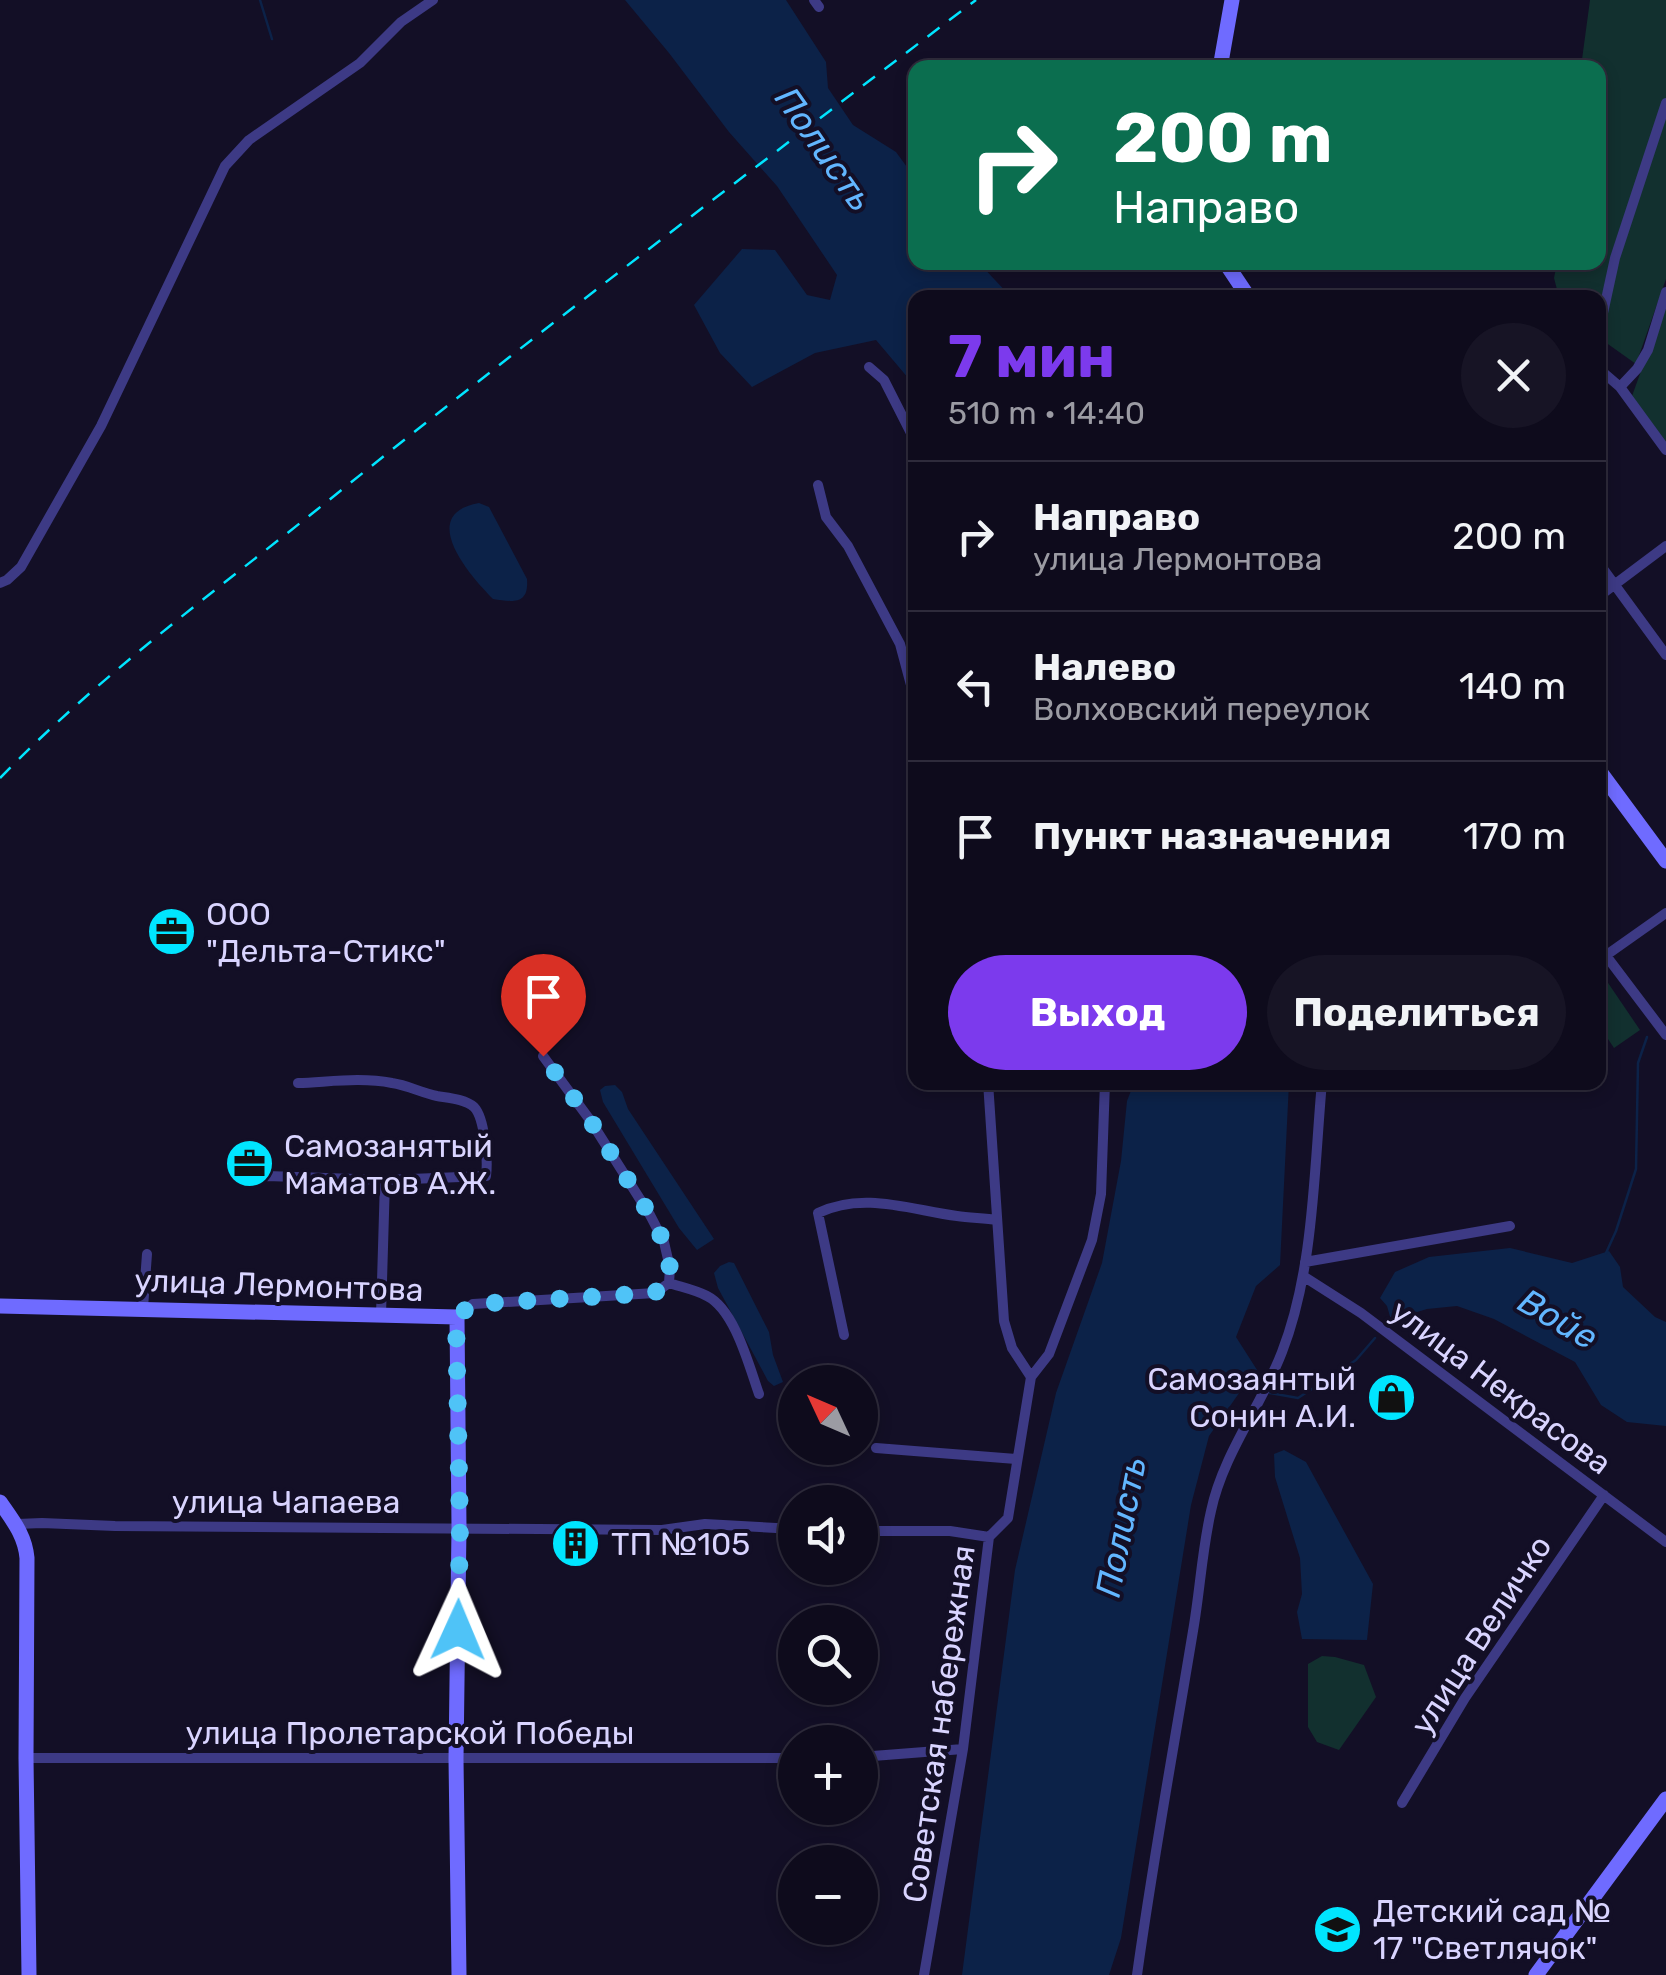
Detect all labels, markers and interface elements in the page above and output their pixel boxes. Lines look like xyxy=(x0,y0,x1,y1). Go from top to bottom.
water label: Полисть xyxy=(766,79,882,219)
text: 200 m xyxy=(1113,97,1333,180)
icon: right xyxy=(948,100,1078,230)
text: Направо xyxy=(1113,181,1299,234)
text: 7 мин xyxy=(948,321,1115,392)
button: close xyxy=(1461,323,1566,428)
text: 510 m · 14:40 xyxy=(948,394,1145,432)
text: Направо xyxy=(1033,494,1200,540)
icon: right xyxy=(948,509,1003,564)
text: 200 m xyxy=(1452,513,1566,559)
text: улица Лермонтова xyxy=(1033,540,1322,578)
text: Налево xyxy=(1033,644,1176,690)
icon: left xyxy=(948,659,1003,714)
text: 140 m xyxy=(1459,663,1566,709)
text: Волховский переулок xyxy=(1033,690,1370,728)
icon: arrive xyxy=(948,809,1003,864)
text: Пункт назначения xyxy=(1033,813,1392,859)
text: 170 m xyxy=(1463,813,1566,859)
place label: ООО "Дельта-Стикс" xyxy=(206,895,446,970)
office icon: ООО "Дельта-Стикс" xyxy=(145,906,197,958)
pin xyxy=(501,954,586,1057)
button: Выход xyxy=(948,955,1247,1070)
button: Поделиться xyxy=(1267,955,1566,1070)
icon: arrive xyxy=(516,969,571,1024)
place label: Самозанятый Маматов А.Ж. xyxy=(284,1127,496,1202)
office icon: Самозанятый Маматов А.Ж. xyxy=(223,1138,275,1190)
street label: улица Лермонтова xyxy=(134,1261,424,1309)
water label: Войе xyxy=(1511,1280,1605,1358)
street label: улица Некрасова xyxy=(1383,1292,1619,1482)
place label: Самозаянтый Сонин А.И. xyxy=(1147,1360,1356,1435)
north arrow xyxy=(778,1365,878,1465)
map controls xyxy=(778,1365,878,1945)
shop icon: Самозаянтый Сонин А.И. xyxy=(1365,1371,1417,1423)
water label: Полисть xyxy=(1087,1454,1155,1600)
street label: улица Чапаева xyxy=(172,1483,400,1521)
button: sound xyxy=(778,1485,878,1585)
building icon: ТП №105 xyxy=(550,1518,602,1570)
place label: ТП №105 xyxy=(611,1525,750,1563)
street label: улица Величко xyxy=(1403,1528,1559,1742)
street label: Советская набережная xyxy=(895,1543,983,1905)
position arrow xyxy=(406,1578,510,1682)
button: search xyxy=(778,1605,878,1705)
street label: улица Пролетарской Победы xyxy=(186,1714,634,1752)
button: + xyxy=(778,1725,878,1825)
button: − xyxy=(778,1845,878,1945)
place label: Детский сад № 17 "Светлячок" xyxy=(1373,1892,1611,1967)
school or university icon: Детский сад № 17 "Светлячок" xyxy=(1312,1903,1364,1955)

